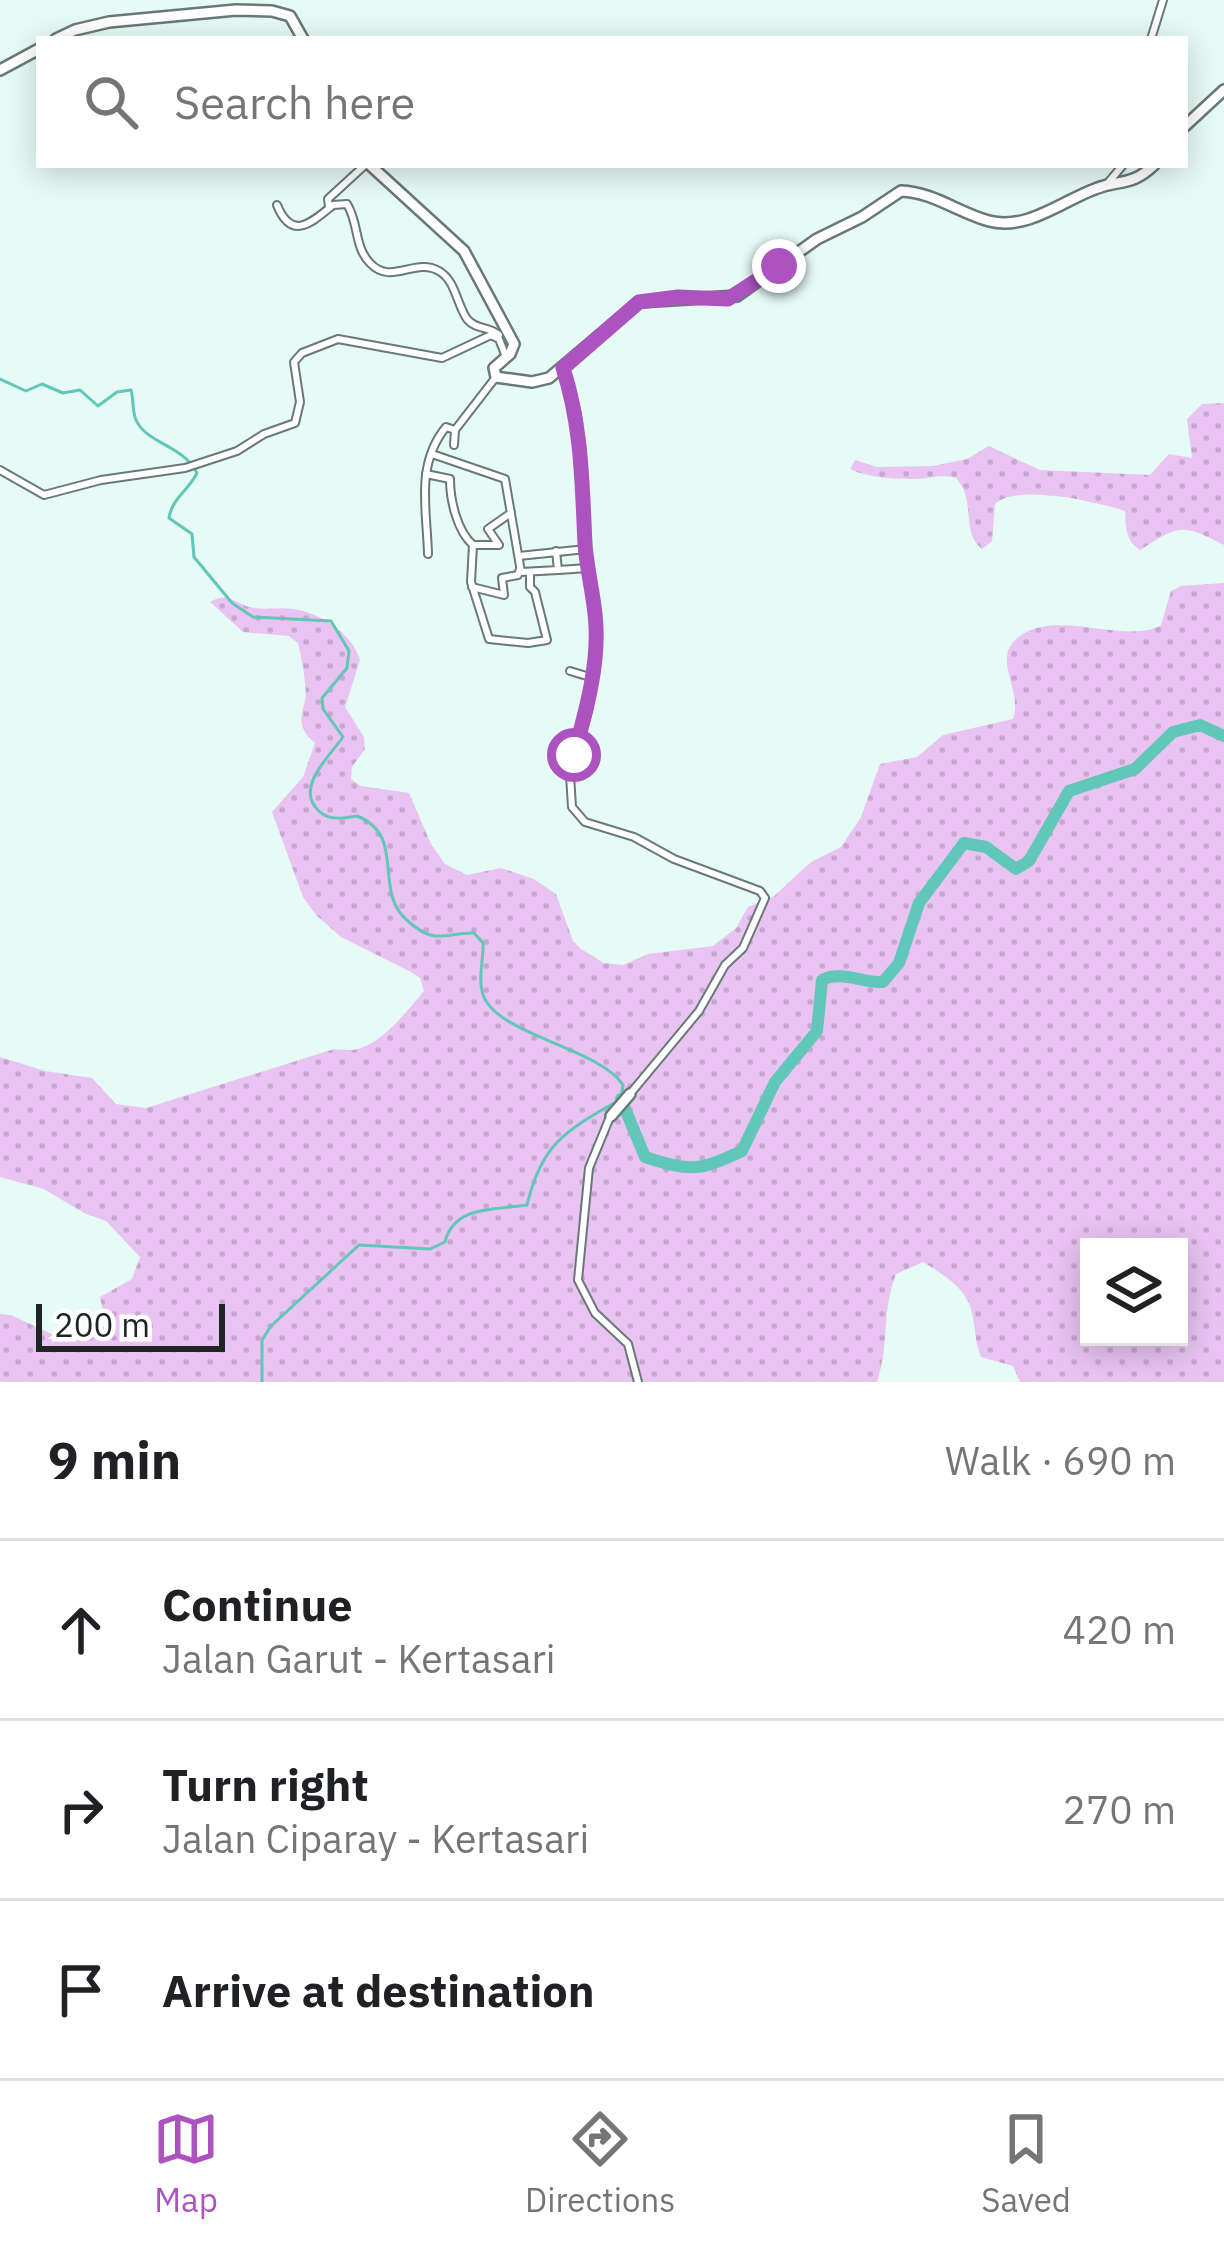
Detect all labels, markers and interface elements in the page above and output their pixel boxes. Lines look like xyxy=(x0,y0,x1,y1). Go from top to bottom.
search box xyxy=(36,36,1188,168)
icon: search xyxy=(78,69,144,135)
text: Search here xyxy=(174,73,415,131)
route end xyxy=(752,239,806,293)
route start xyxy=(547,728,601,782)
map controls xyxy=(1080,1238,1188,1346)
button: layers xyxy=(1080,1238,1188,1346)
scale bar xyxy=(36,1298,225,1351)
text: 200 m xyxy=(54,1303,150,1346)
text: 9 min xyxy=(48,1427,181,1493)
text: Walk · 690 m xyxy=(945,1435,1176,1486)
text: Continue xyxy=(162,1575,353,1633)
icon: ahead xyxy=(48,1597,114,1663)
text: 420 m xyxy=(1063,1604,1176,1655)
text: Jalan Garut - Kertasari xyxy=(162,1633,556,1684)
text: Turn right xyxy=(162,1755,369,1813)
icon: right xyxy=(48,1777,114,1843)
text: 270 m xyxy=(1063,1784,1176,1835)
text: Jalan Ciparay - Kertasari xyxy=(162,1813,589,1864)
icon: arrive xyxy=(48,1957,114,2023)
text: Arrive at destination xyxy=(162,1961,595,2019)
tab: Map xyxy=(153,2106,219,2221)
tab: Directions xyxy=(525,2106,675,2221)
tab: Saved xyxy=(981,2106,1071,2221)

